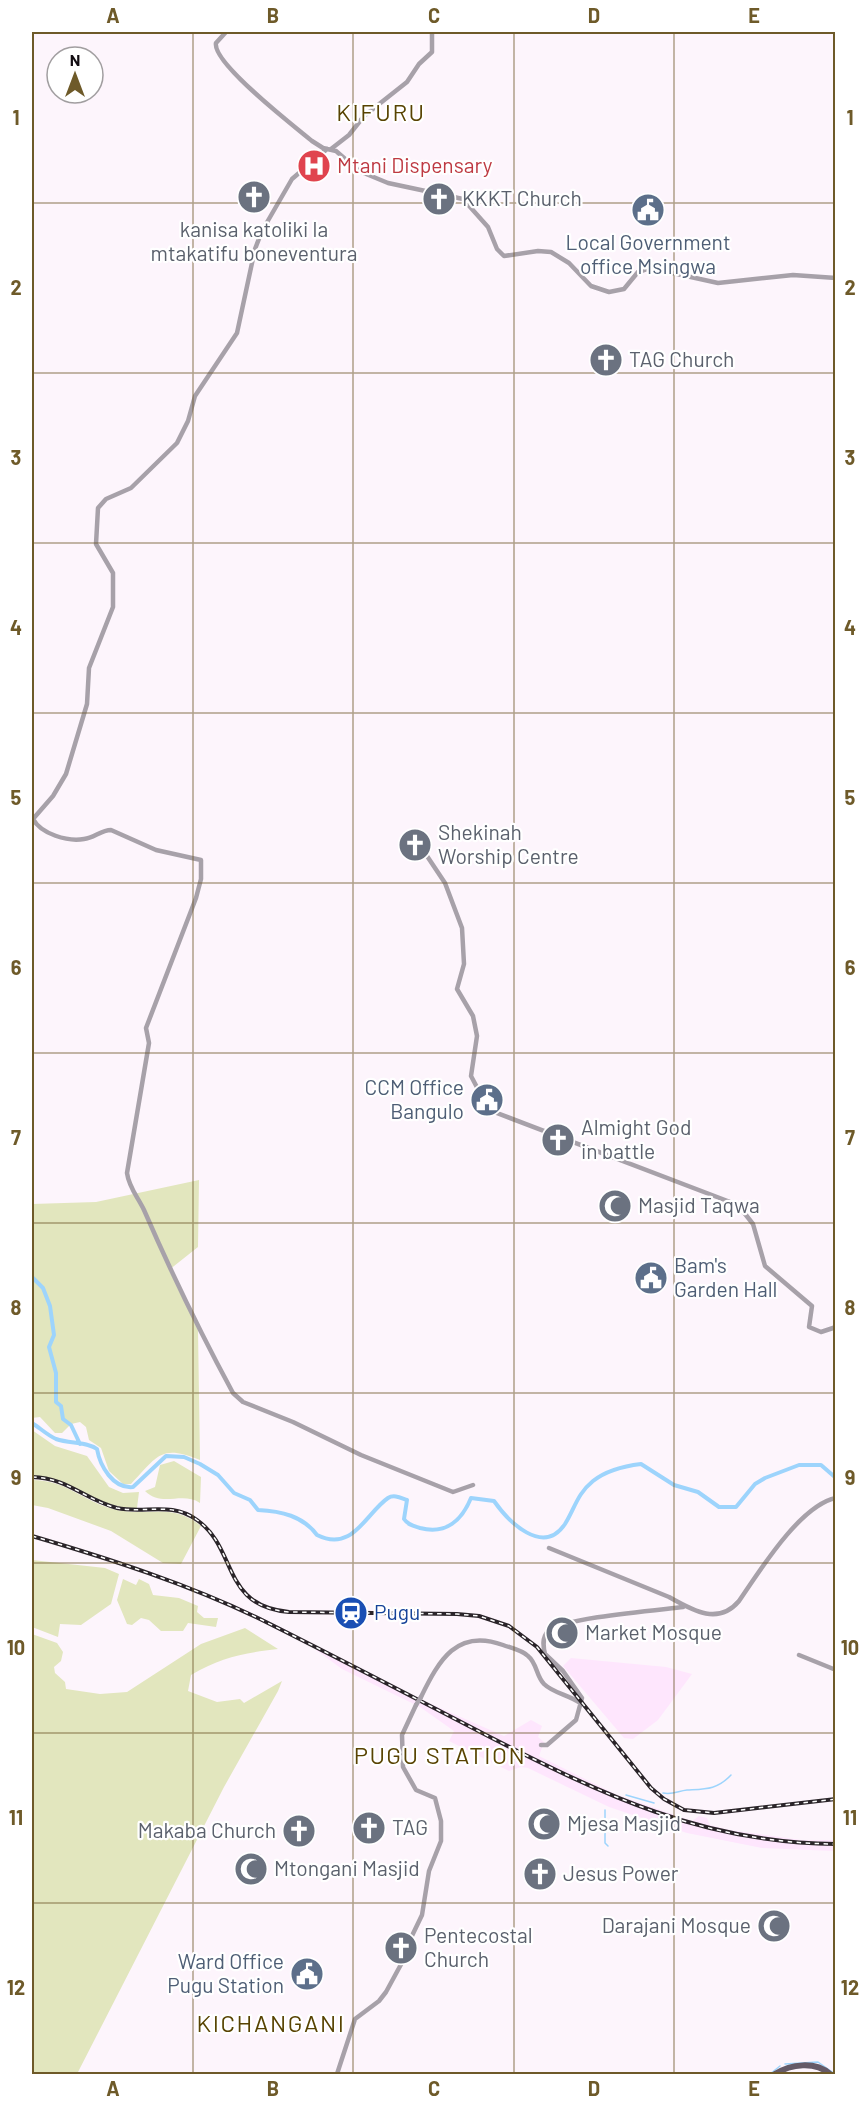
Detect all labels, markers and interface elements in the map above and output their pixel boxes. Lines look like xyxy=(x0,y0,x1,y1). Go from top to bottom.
text: A xyxy=(106,3,120,27)
text: B xyxy=(267,3,279,27)
text: C xyxy=(428,3,440,27)
text: D xyxy=(588,3,600,27)
text: E xyxy=(748,3,760,27)
north arrow xyxy=(45,45,105,105)
text: N xyxy=(70,50,80,69)
district label: KIFURU xyxy=(336,97,426,126)
text: 1 xyxy=(12,105,20,129)
text: 1 xyxy=(846,105,854,129)
hospital icon: Mtani Dispensary xyxy=(296,148,332,184)
place label: Mtani Dispensary xyxy=(337,152,493,177)
church icon: kanisa katoliki la mtakatifu boneventura xyxy=(236,179,272,215)
church icon: KKKT Church xyxy=(421,181,457,217)
place label: KKKT Church xyxy=(462,185,582,210)
public building icon: Local Government office Msingwa xyxy=(630,192,666,228)
place label: kanisa katoliki la mtakatifu boneventura xyxy=(151,216,357,265)
place label: Local Government office Msingwa xyxy=(565,229,731,278)
text: 2 xyxy=(10,275,22,299)
text: 2 xyxy=(844,275,856,299)
church icon: TAG Church xyxy=(588,342,624,378)
place label: TAG Church xyxy=(629,346,734,371)
text: 3 xyxy=(11,445,21,469)
text: 3 xyxy=(845,445,855,469)
text: 4 xyxy=(10,615,22,639)
text: 4 xyxy=(844,615,856,639)
text: 5 xyxy=(11,785,22,809)
text: 5 xyxy=(845,785,856,809)
place label: Shekinah Worship Centre xyxy=(438,819,579,868)
church icon: Shekinah Worship Centre xyxy=(397,827,433,863)
text: 6 xyxy=(11,955,22,979)
text: 6 xyxy=(845,955,856,979)
place label: CCM Office Bangulo xyxy=(364,1074,464,1123)
public building icon: CCM Office Bangulo xyxy=(469,1082,505,1118)
place label: Almight God in battle xyxy=(581,1114,691,1163)
church icon: Almight God in battle xyxy=(540,1122,576,1158)
text: 7 xyxy=(11,1125,21,1149)
text: 7 xyxy=(845,1125,855,1149)
mosque icon: Masjid Taqwa xyxy=(597,1188,633,1224)
place label: Masjid Taqwa xyxy=(638,1192,760,1217)
place label: Bam's Garden Hall xyxy=(674,1252,777,1301)
public building icon: Bam's Garden Hall xyxy=(633,1260,669,1296)
text: 8 xyxy=(11,1295,22,1319)
text: 8 xyxy=(845,1295,856,1319)
text: 9 xyxy=(11,1465,21,1489)
text: 9 xyxy=(845,1465,855,1489)
station icon: Pugu xyxy=(333,1595,369,1631)
place label: Pugu xyxy=(374,1599,420,1624)
mosque icon: Market Mosque xyxy=(544,1615,580,1651)
place label: Market Mosque xyxy=(585,1619,722,1644)
text: 10 xyxy=(7,1635,25,1659)
text: 10 xyxy=(841,1635,859,1659)
district label: PUGU STATION xyxy=(354,1740,526,1769)
text: 11 xyxy=(9,1805,23,1829)
text: 11 xyxy=(843,1805,857,1829)
mosque icon: Mjesa Masjid xyxy=(526,1806,562,1842)
church icon: TAG xyxy=(351,1810,387,1846)
place label: Mjesa Masjid xyxy=(567,1810,681,1835)
church icon: Makaba Church xyxy=(281,1813,317,1849)
place label: TAG xyxy=(392,1814,428,1839)
place label: Makaba Church xyxy=(138,1817,276,1842)
mosque icon: Mtongani Masjid xyxy=(233,1851,269,1887)
place label: Mtongani Masjid xyxy=(274,1855,420,1880)
church icon: Jesus Power xyxy=(522,1856,558,1892)
place label: Jesus Power xyxy=(563,1860,679,1885)
mosque icon: Darajani Mosque xyxy=(756,1908,792,1944)
place label: Darajani Mosque xyxy=(602,1912,751,1937)
place label: Pentecostal Church xyxy=(424,1922,533,1971)
church icon: Pentecostal Church xyxy=(383,1930,419,1966)
place label: Ward Office Pugu Station xyxy=(167,1948,284,1997)
public building icon: Ward Office Pugu Station xyxy=(289,1956,325,1992)
text: 12 xyxy=(7,1975,25,1999)
text: 12 xyxy=(841,1975,859,1999)
district label: KICHANGANI xyxy=(197,2008,345,2037)
text: A xyxy=(106,2076,120,2100)
text: B xyxy=(267,2076,279,2100)
text: C xyxy=(428,2076,440,2100)
text: D xyxy=(588,2076,600,2100)
text: E xyxy=(748,2076,760,2100)

